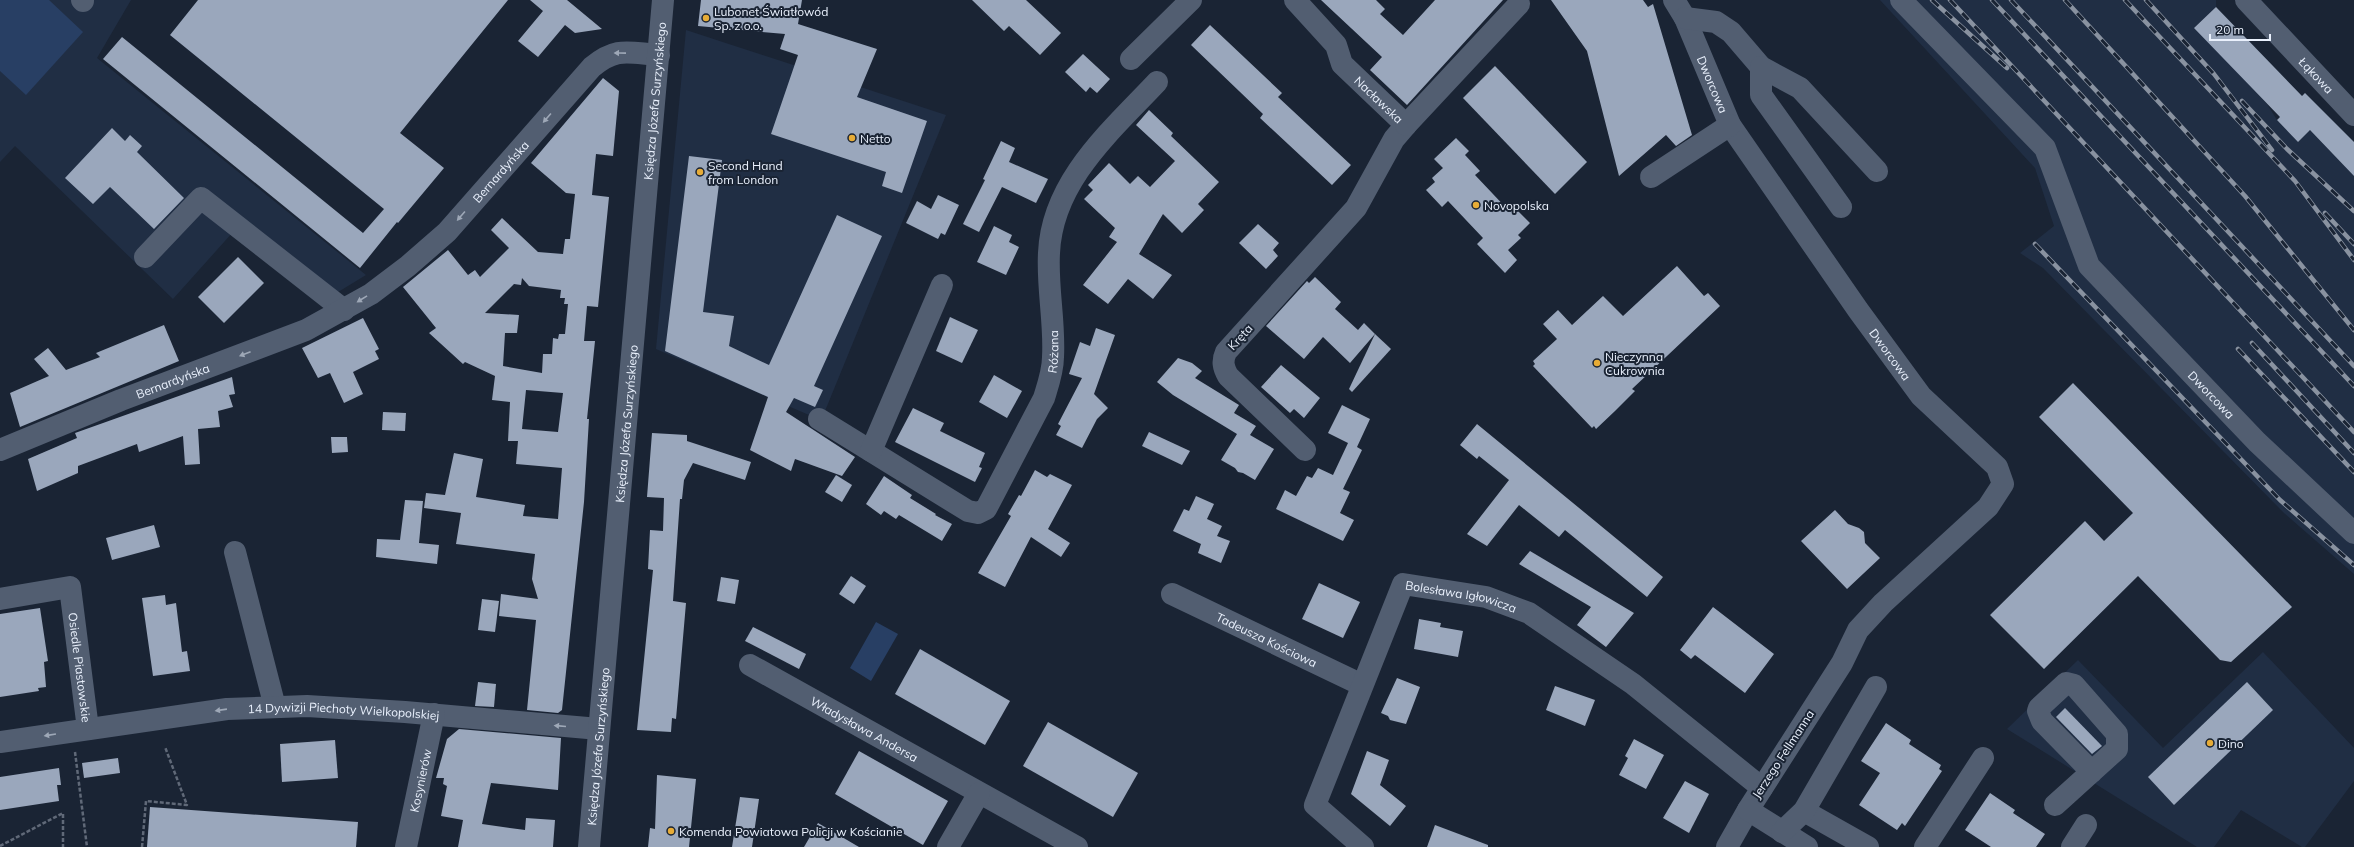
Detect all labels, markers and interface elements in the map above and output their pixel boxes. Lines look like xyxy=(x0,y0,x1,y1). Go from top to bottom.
place label: Lubonet Światłowód Sp. z o.o. xyxy=(714,4,828,33)
marker: Lubonet Światłowód Sp. z o.o. xyxy=(701,13,711,23)
scale bar xyxy=(2210,16,2270,42)
street label: Księdza Józefa Surzyńskiego xyxy=(640,21,669,180)
text: 20 m xyxy=(2216,22,2244,37)
one-way arrow xyxy=(613,50,626,56)
street label: Dworcowa xyxy=(1694,53,1732,115)
street label: Łąkowa xyxy=(2295,53,2337,96)
street label: Nacławska xyxy=(1352,73,1407,126)
one-way arrow xyxy=(543,113,552,123)
place label: Netto xyxy=(860,131,891,146)
marker: Netto xyxy=(847,133,857,143)
street label: Bernardyńska xyxy=(469,137,532,205)
place label: Second Hand from London xyxy=(708,158,783,187)
marker: Second Hand from London xyxy=(695,167,705,177)
place label: Novopolska xyxy=(1484,198,1549,213)
marker: Novopolska xyxy=(1471,200,1481,210)
one-way arrow xyxy=(457,211,466,221)
one-way arrow xyxy=(356,296,368,303)
street label: Kręta xyxy=(1224,321,1256,353)
street label: Dworcowa xyxy=(1866,325,1914,383)
street label: Różana xyxy=(1044,330,1061,374)
street label: Księdza Józefa Surzyńskiego xyxy=(612,344,640,503)
place label: Nieczynna Cukrownia xyxy=(1605,349,1665,378)
one-way arrow xyxy=(238,351,250,357)
marker: Nieczynna Cukrownia xyxy=(1592,358,1602,368)
street label: Bernardyńska xyxy=(134,360,211,401)
street label: Dworcowa xyxy=(2185,367,2238,422)
street label: Bolesława Igłowicza xyxy=(1404,577,1519,615)
street label: Tadeusza Kościowa xyxy=(1214,609,1320,670)
street label: Osiedle Piastowskie xyxy=(66,611,95,723)
street label: Księdza Józefa Surzyńskiego xyxy=(583,667,612,826)
street label: Władysława Andersa xyxy=(808,693,921,765)
street label: 14 Dywizji Piechoty Wielkopolskiej xyxy=(247,698,440,722)
one-way arrow xyxy=(215,707,227,713)
street label: Jerzego Fellmanna xyxy=(1749,707,1817,801)
one-way arrow xyxy=(554,722,566,729)
one-way arrow xyxy=(44,732,56,738)
place label: Dino xyxy=(2218,736,2244,751)
marker: Dino xyxy=(2205,738,2215,748)
street label: Kosynierów xyxy=(406,747,434,814)
place label: Komenda Powiatowa Policji w Kościanie xyxy=(679,824,902,839)
marker: Komenda Powiatowa Policji w Kościanie xyxy=(666,826,676,836)

